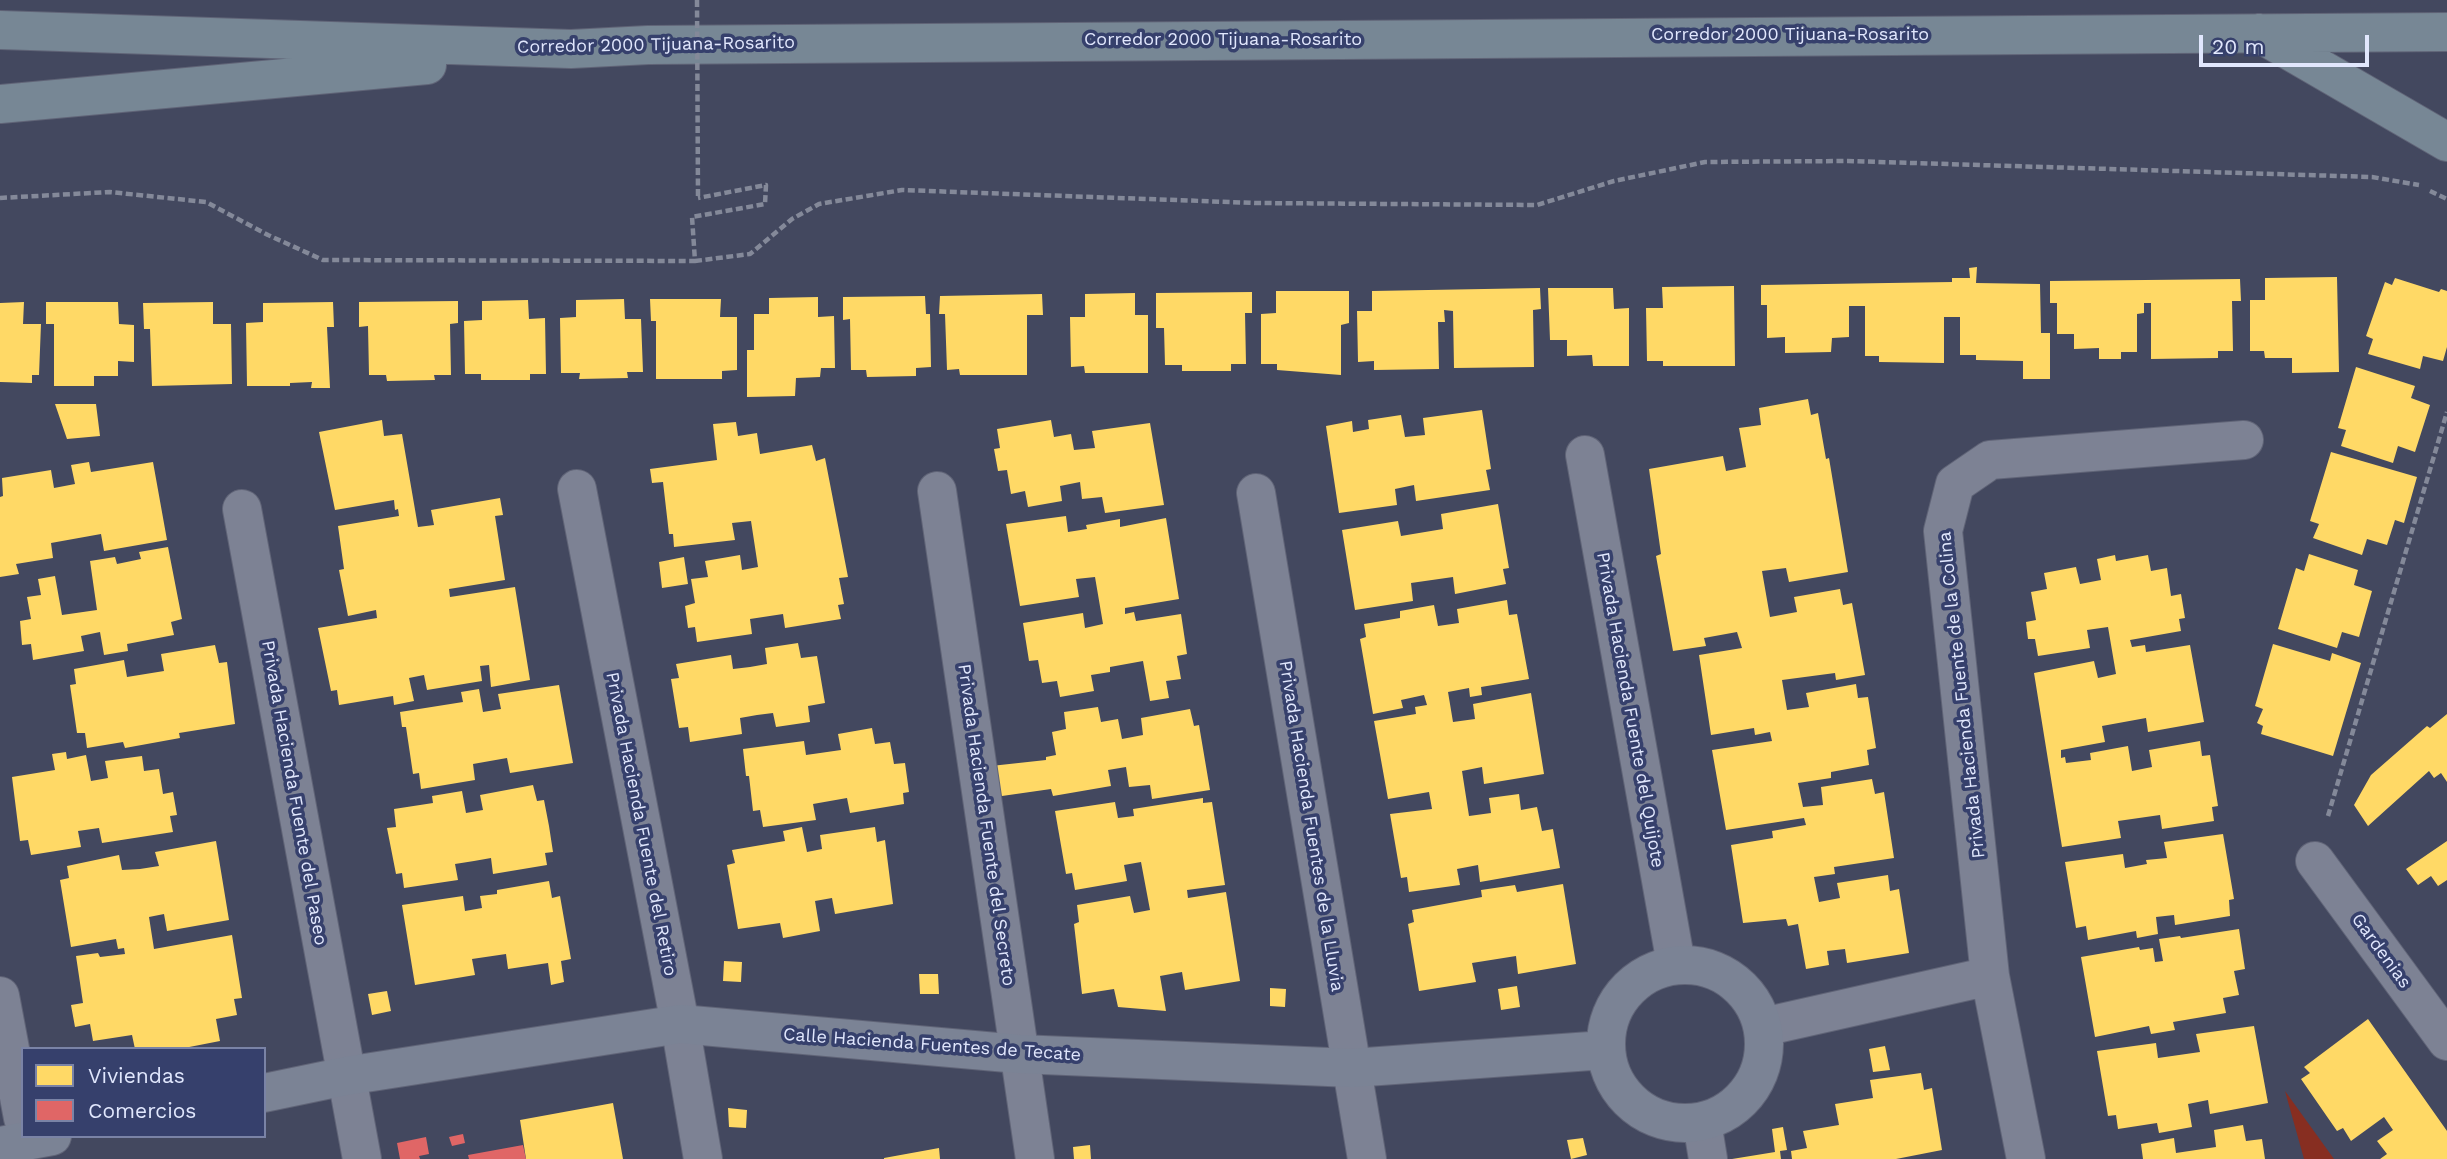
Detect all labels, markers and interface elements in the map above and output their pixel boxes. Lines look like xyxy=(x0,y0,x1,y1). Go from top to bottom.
scale bar xyxy=(2202,21,2372,65)
street label: Corredor 2000 Tijuana-Rosarito xyxy=(1651,24,1929,46)
street label: Corredor 2000 Tijuana-Rosarito xyxy=(1084,29,1362,51)
street label: Corredor 2000 Tijuana-Rosarito xyxy=(517,32,795,58)
text: 20 m xyxy=(2212,34,2264,59)
street label: Privada Hacienda Fuente de la Colina xyxy=(1934,530,1990,860)
street label: Privada Hacienda Fuente del Quijote xyxy=(1592,550,1668,870)
street label: Privada Hacienda Fuente del Paseo xyxy=(257,639,331,947)
street label: Privada Hacienda Fuentes de la Lluvia xyxy=(1274,659,1348,993)
street label: Privada Hacienda Fuente del Secreto xyxy=(953,663,1019,987)
street label: Privada Hacienda Fuente del Retiro xyxy=(601,670,681,978)
street label: Gardenias xyxy=(2347,909,2415,993)
street label: Calle Hacienda Fuentes de Tecate xyxy=(782,1024,1082,1066)
legend xyxy=(21,1047,266,1138)
text: Viviendas xyxy=(88,1063,185,1088)
text: Comercios xyxy=(88,1098,196,1123)

